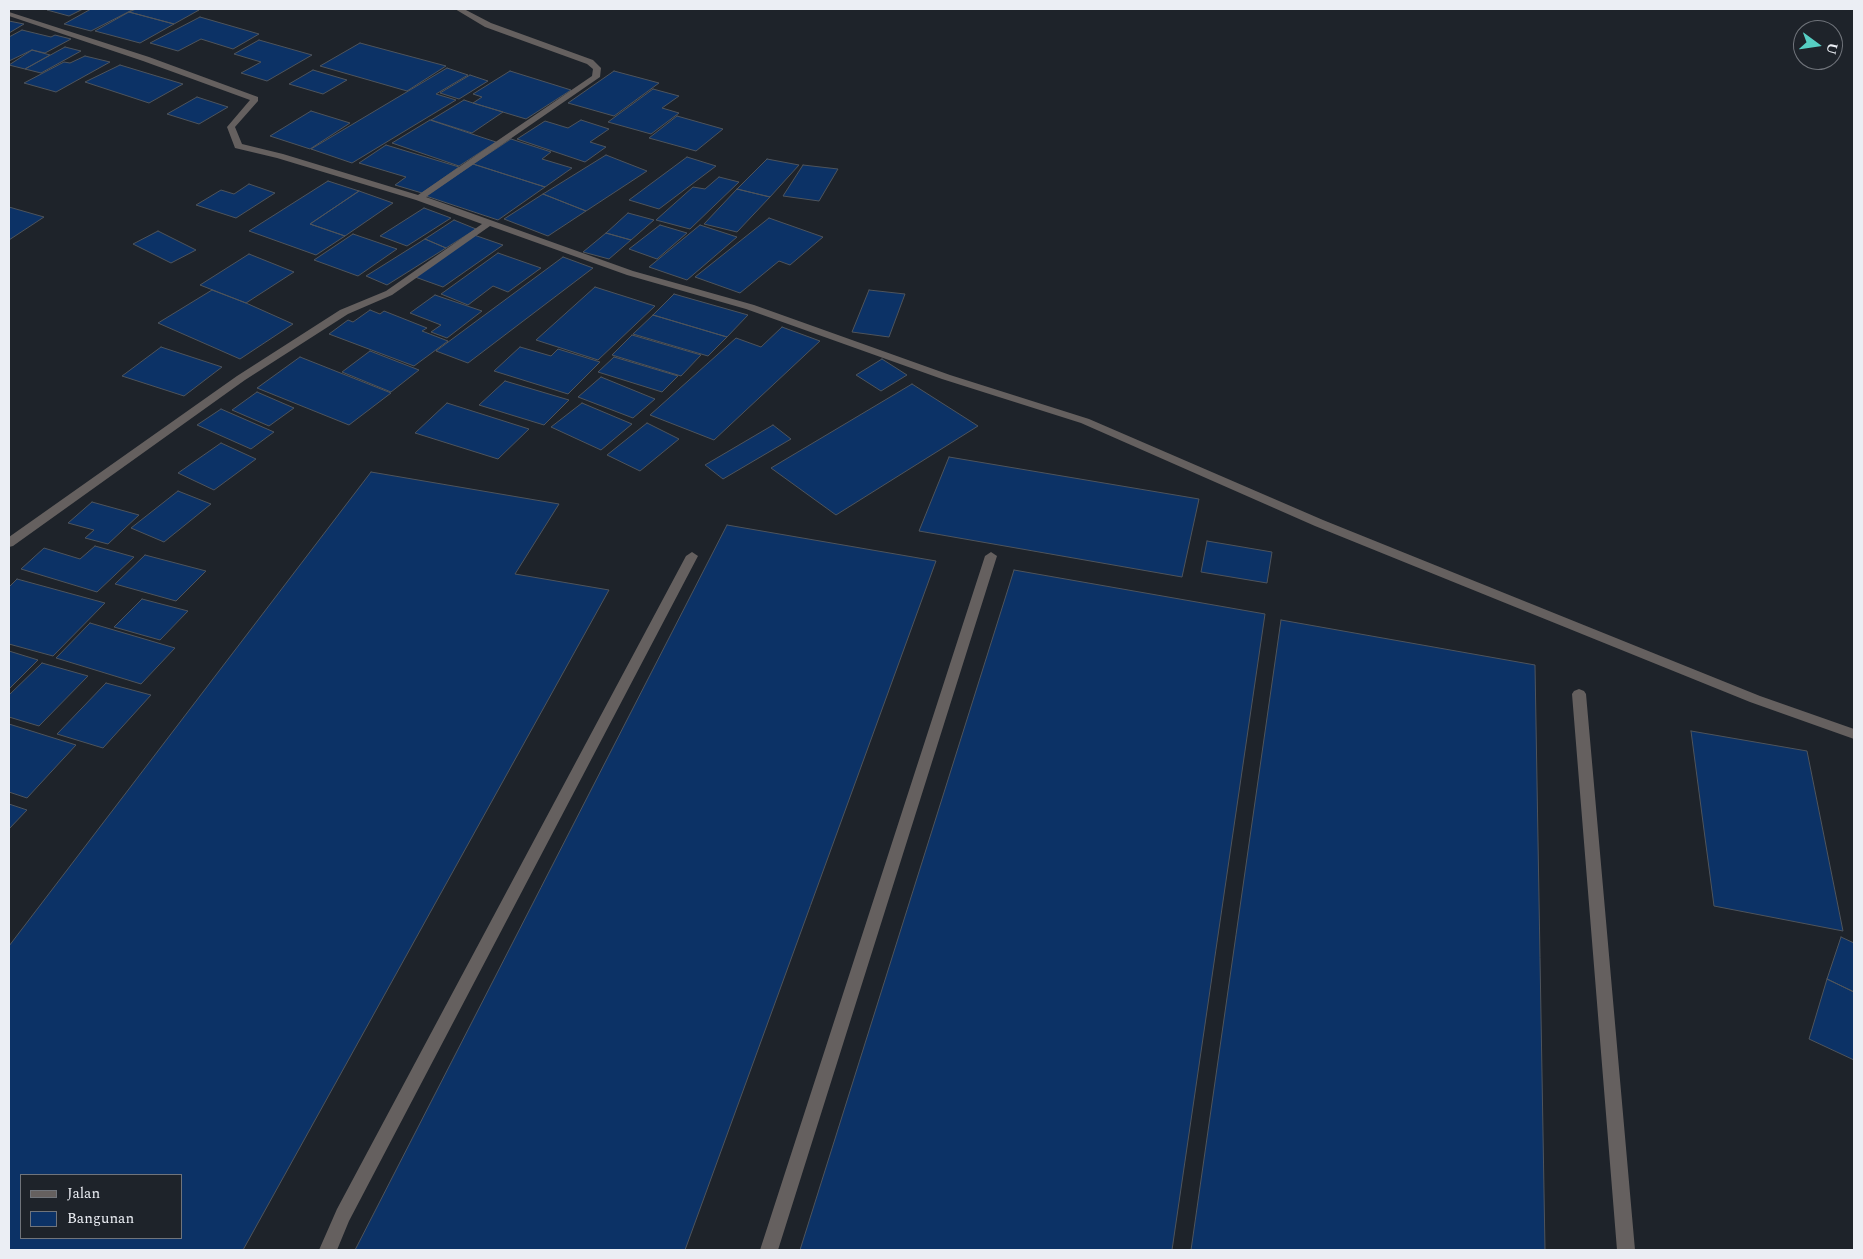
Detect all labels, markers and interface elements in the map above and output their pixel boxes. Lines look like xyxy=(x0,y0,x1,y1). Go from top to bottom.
north arrow xyxy=(1793,20,1843,70)
text: U xyxy=(1820,40,1844,57)
legend xyxy=(20,1174,182,1239)
text: Jalan xyxy=(67,1182,100,1205)
text: Bangunan xyxy=(67,1207,134,1230)

